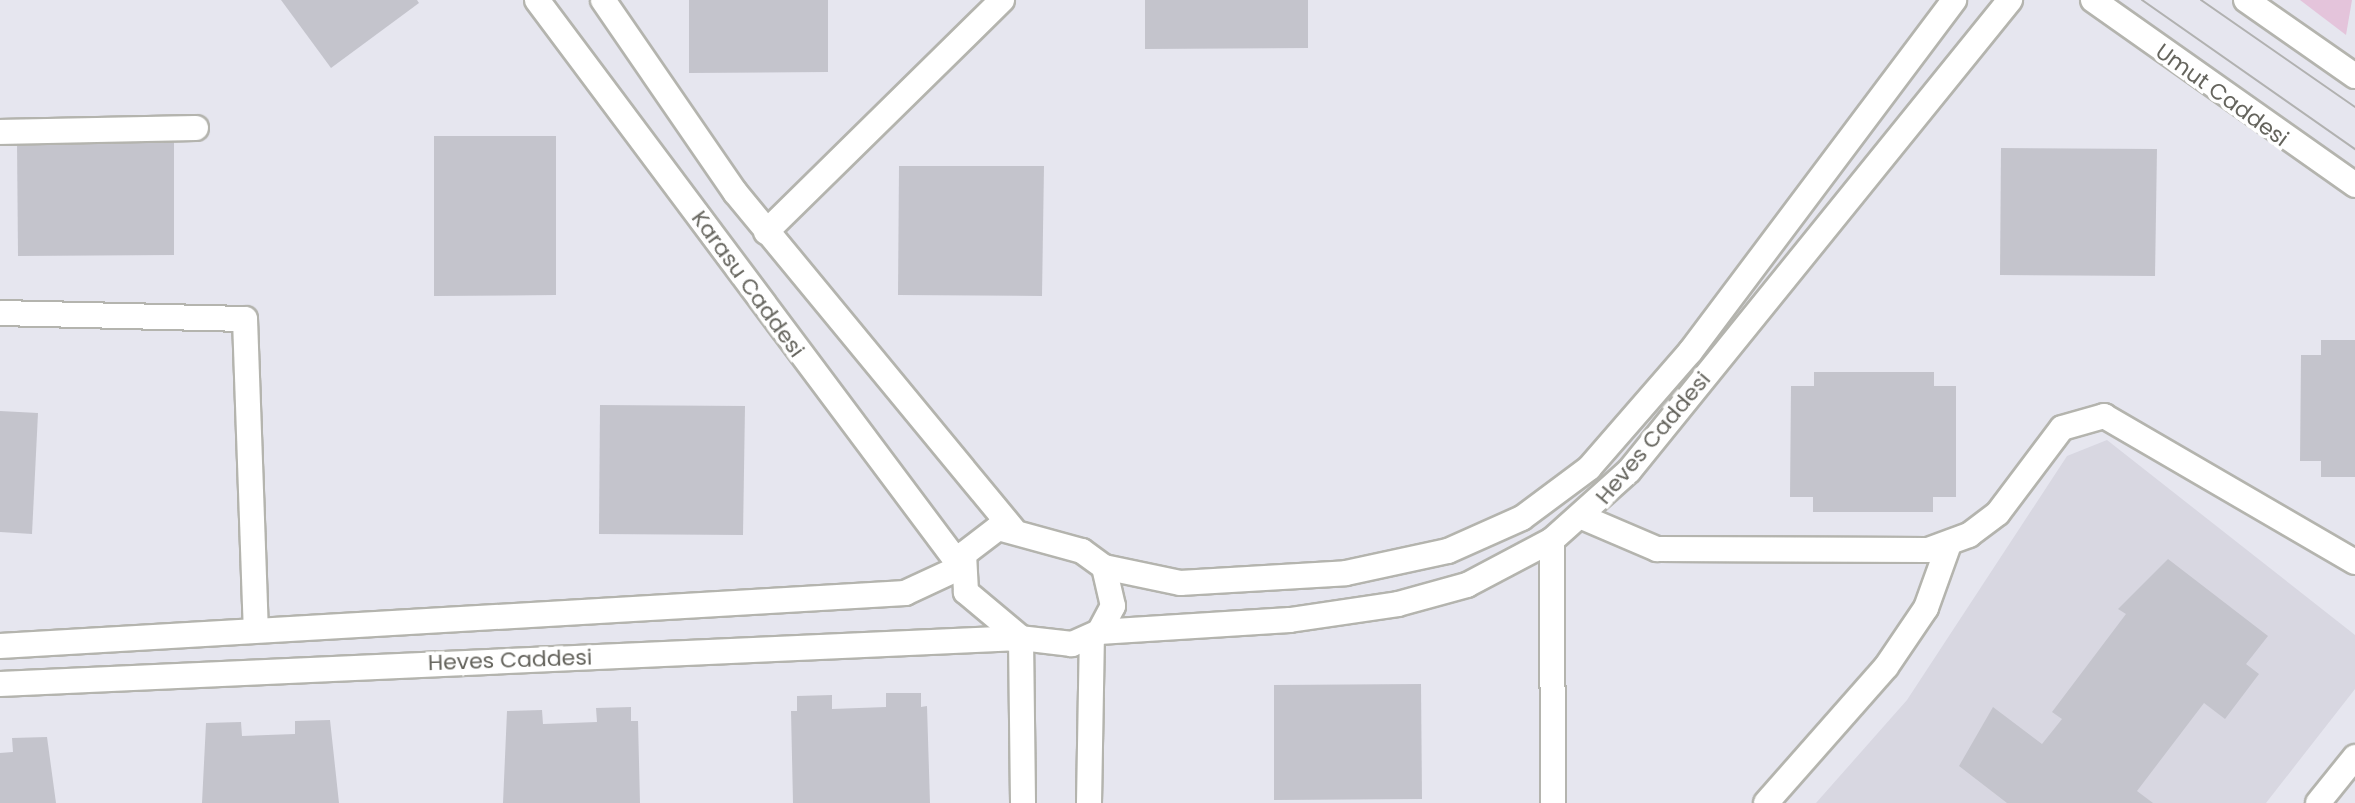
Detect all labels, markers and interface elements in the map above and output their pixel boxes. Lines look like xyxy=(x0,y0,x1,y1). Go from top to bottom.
street label: Umut Caddesi xyxy=(2150,38,2294,152)
street label: Karasu Caddesi xyxy=(686,206,810,362)
street label: Heves Caddesi xyxy=(1590,367,1716,509)
street label: Heves Caddesi xyxy=(427,644,593,676)

